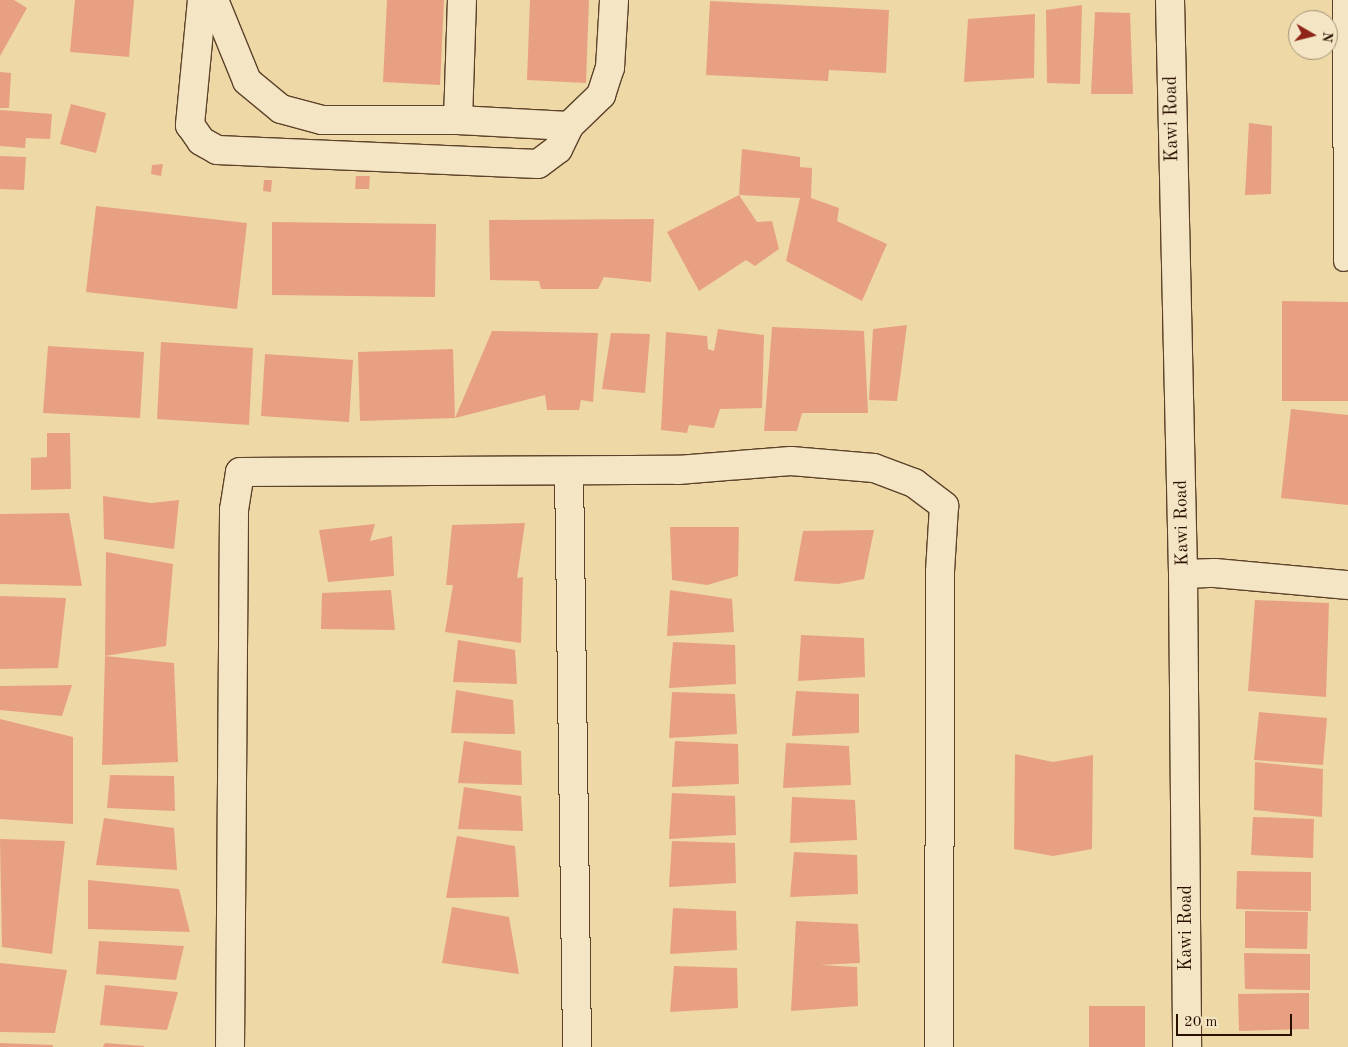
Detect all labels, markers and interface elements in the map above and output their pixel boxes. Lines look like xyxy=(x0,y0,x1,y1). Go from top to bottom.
north arrow xyxy=(1288,10,1338,60)
text: N xyxy=(1319,31,1335,43)
street label: Kawi Road xyxy=(1160,76,1184,162)
street label: Kawi Road xyxy=(1170,480,1194,566)
street label: Kawi Road xyxy=(1175,885,1197,971)
scale bar xyxy=(1178,1004,1294,1036)
text: 20 m xyxy=(1184,1015,1218,1030)

